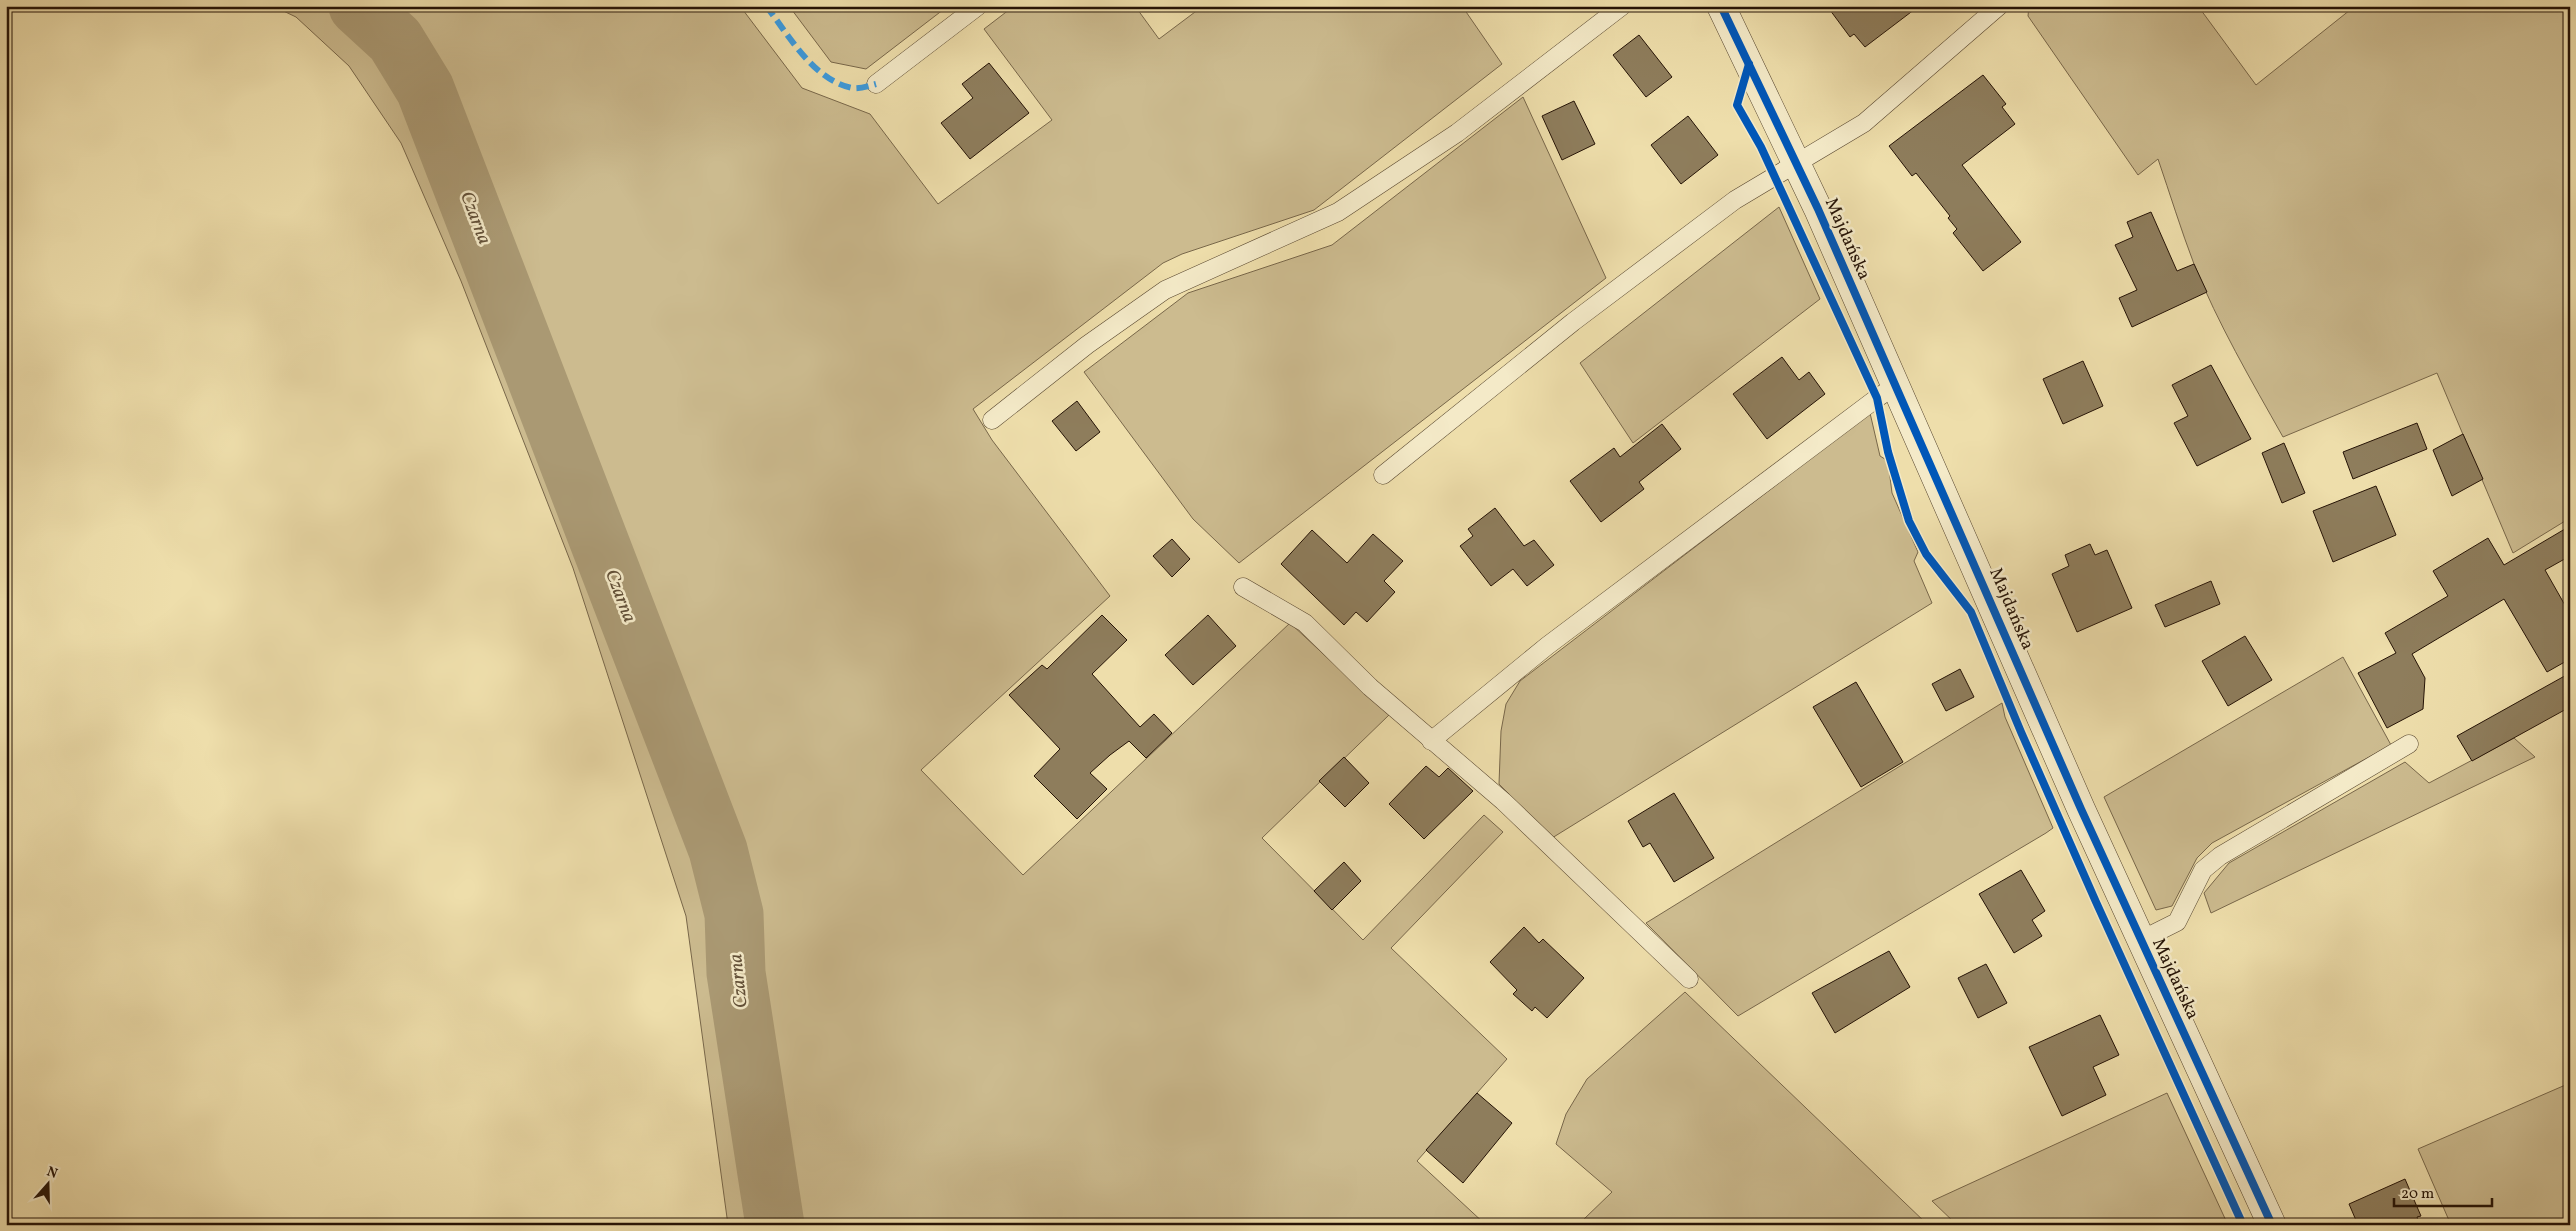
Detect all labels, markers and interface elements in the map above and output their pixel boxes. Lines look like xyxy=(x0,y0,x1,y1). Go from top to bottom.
water label: Czarna xyxy=(453,188,497,248)
street label: Majdańska xyxy=(1818,194,1876,284)
street label: Majdańska xyxy=(1982,564,2040,654)
water label: Czarna xyxy=(598,566,642,626)
street label: Majdańska xyxy=(2145,934,2205,1024)
water label: Czarna xyxy=(723,952,755,1009)
north arrow xyxy=(22,1158,72,1208)
text: N xyxy=(44,1163,60,1184)
scale bar xyxy=(2394,1176,2491,1208)
text: 20 m xyxy=(2401,1184,2434,1205)

